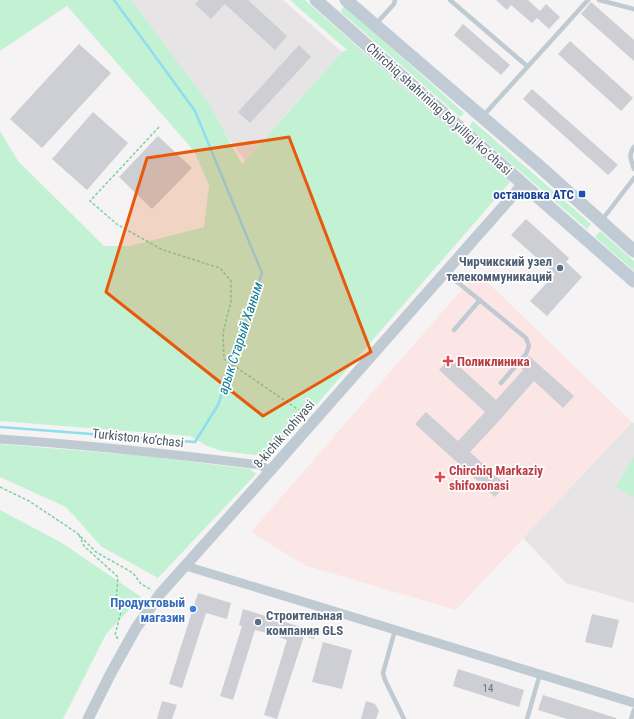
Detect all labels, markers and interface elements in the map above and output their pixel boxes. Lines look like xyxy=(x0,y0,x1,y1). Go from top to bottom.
street label: Chirchiq shahrining 50 yilligi koʻchasi xyxy=(363,40,515,178)
place label: остановка АТС xyxy=(493,187,575,202)
marker: остановка АТС xyxy=(577,189,587,199)
place label: Чирчикский узел телекоммуникаций xyxy=(446,254,552,284)
marker: Чирчикский узел телекоммуникаций xyxy=(555,263,565,273)
water label: арык Старый Ханым xyxy=(214,280,266,396)
place label: Поликлиника xyxy=(457,354,530,369)
marker: Поликлиника xyxy=(442,355,454,367)
street label: 8-kichik nohiyasi xyxy=(250,397,318,471)
street label: Turkiston ko‘chasi xyxy=(92,426,184,450)
place label: Chirchiq Markaziy shifoxonasi xyxy=(449,463,543,493)
marker: Chirchiq Markaziy shifoxonasi xyxy=(434,471,446,483)
place label: Продуктовый магазин xyxy=(110,595,185,625)
marker: Продуктовый магазин xyxy=(188,604,198,614)
place label: Строительная компания GLS xyxy=(266,608,343,638)
marker: Строительная компания GLS xyxy=(253,617,263,627)
house number: 14 xyxy=(483,682,494,695)

